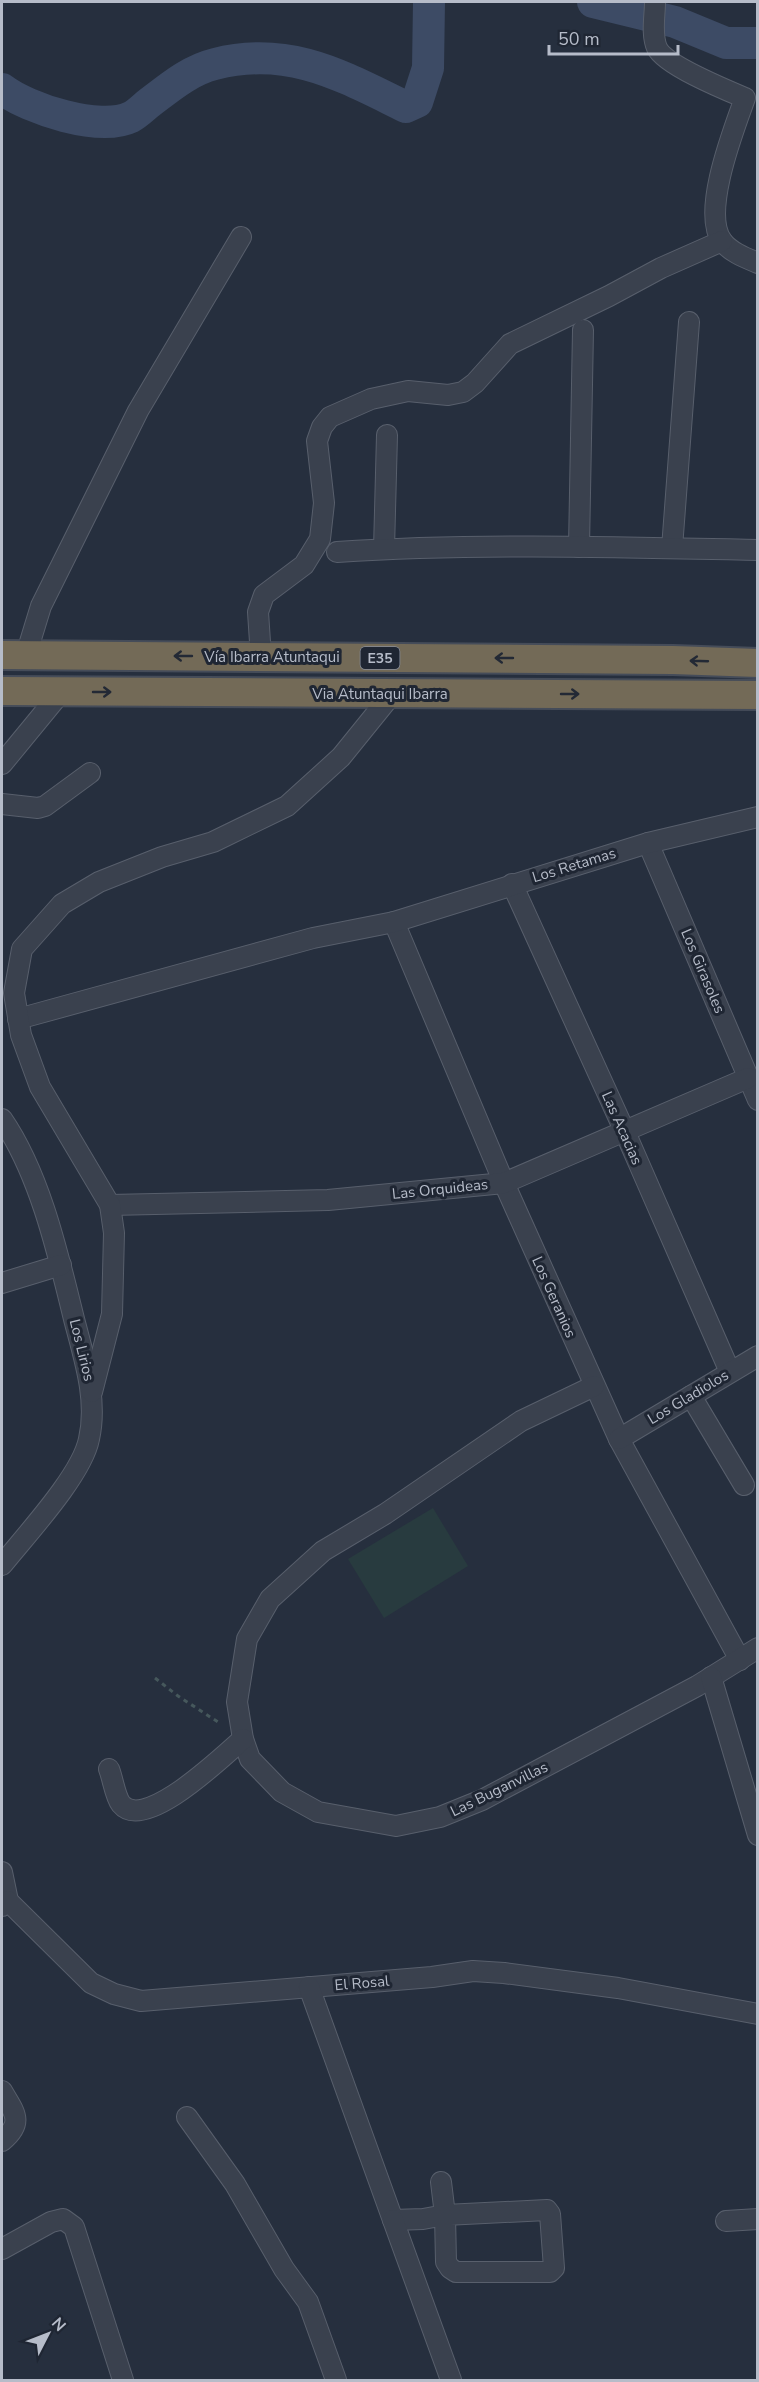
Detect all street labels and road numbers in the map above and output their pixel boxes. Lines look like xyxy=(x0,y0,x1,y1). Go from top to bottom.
street label: Vía Ibarra Atuntaqui xyxy=(203,647,340,667)
road number: E35 xyxy=(360,647,400,669)
street label: Via Atuntaqui Ibarra xyxy=(311,684,448,704)
street label: Los Retamas xyxy=(530,843,618,887)
street label: Los Girasoles xyxy=(676,926,730,1016)
street label: Las Acacias xyxy=(597,1088,647,1168)
street label: Las Orquideas xyxy=(391,1174,489,1204)
street label: Los Geranios xyxy=(527,1253,581,1341)
street label: Los Lirios xyxy=(65,1317,99,1383)
street label: Los Gladiolos xyxy=(644,1365,732,1429)
street label: Las Buganvillas xyxy=(447,1757,551,1821)
street label: El Rosal xyxy=(334,1971,391,1995)

